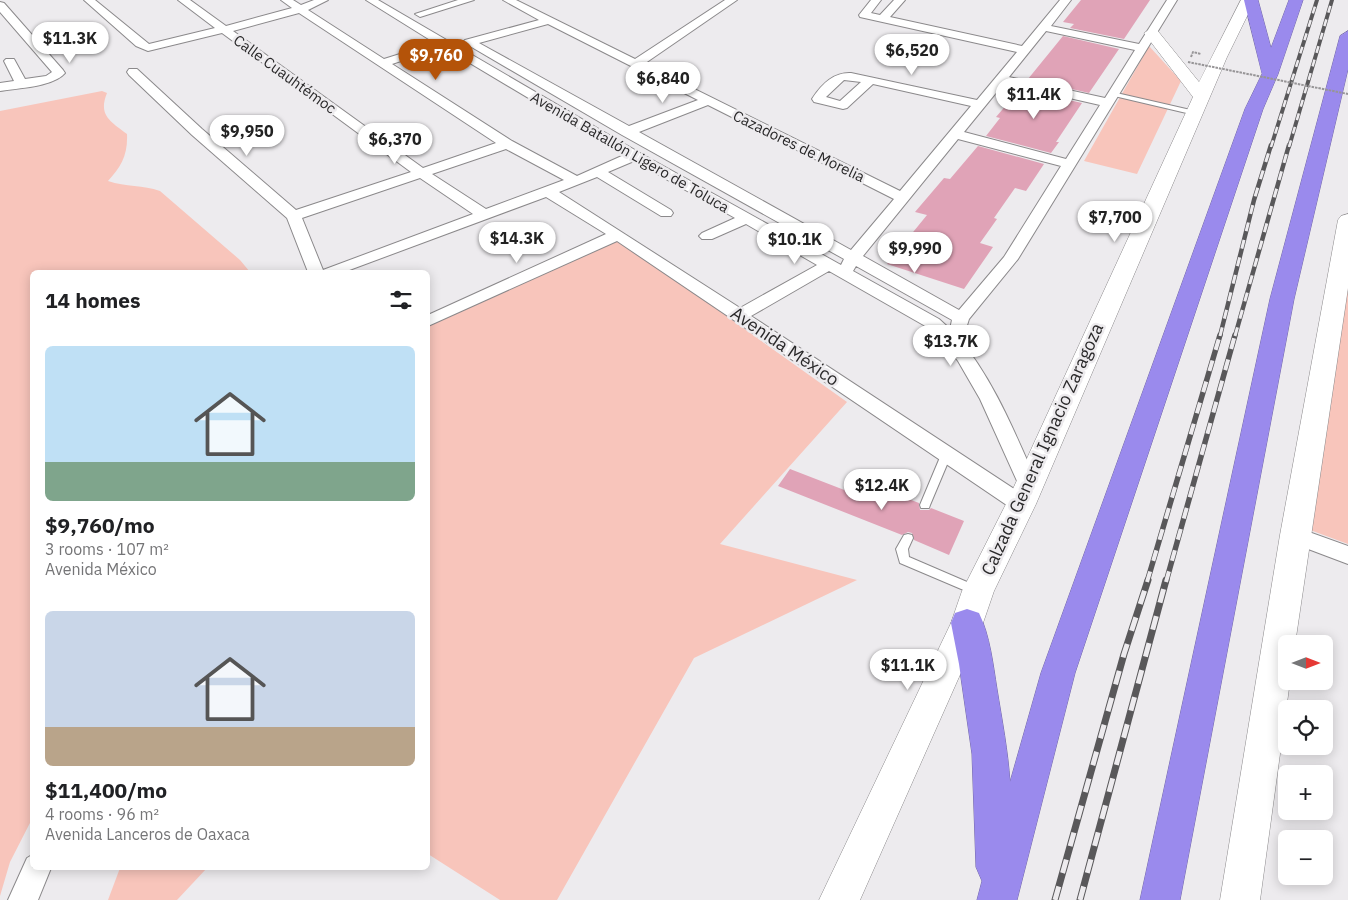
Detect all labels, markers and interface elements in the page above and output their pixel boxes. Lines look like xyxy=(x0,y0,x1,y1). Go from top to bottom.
pin: $11.3K xyxy=(29,22,111,64)
text: $11.3K xyxy=(43,28,97,48)
street label: Calle Cuauhtémoc xyxy=(230,30,341,118)
pin: $6,520 xyxy=(871,34,953,76)
pin: $9,760 xyxy=(395,38,477,81)
text: $6,520 xyxy=(886,40,938,60)
text: $9,760 xyxy=(410,45,462,65)
pin: $6,840 xyxy=(622,62,704,104)
text: $6,840 xyxy=(637,68,689,88)
pin: $11.4K xyxy=(993,78,1075,120)
text: $11.4K xyxy=(1007,84,1061,104)
street label: Avenida Batallón Ligero de Toluca xyxy=(527,87,733,217)
street label: Cazadores de Morelia xyxy=(730,106,868,186)
pin: $9,950 xyxy=(206,114,288,157)
text: $9,950 xyxy=(221,121,273,141)
pin: $6,370 xyxy=(354,122,436,165)
text: $6,370 xyxy=(369,129,421,149)
pin: $7,700 xyxy=(1074,200,1156,243)
text: $7,700 xyxy=(1089,207,1141,227)
pin: $14.3K xyxy=(476,222,558,264)
pin: $10.1K xyxy=(754,222,836,265)
text: $14.3K xyxy=(490,228,544,248)
text: $10.1K xyxy=(768,229,822,249)
pin: $9,990 xyxy=(874,232,956,274)
text: $9,990 xyxy=(889,238,941,258)
text: 14 homes xyxy=(45,286,141,314)
icon: filters xyxy=(387,286,415,314)
street label: Avenida México xyxy=(726,301,844,391)
street label: Calzada General Ignacio Zaragoza xyxy=(976,319,1108,579)
pin: $13.7K xyxy=(910,324,992,367)
text: $13.7K xyxy=(924,331,978,351)
icon: home xyxy=(185,379,275,469)
pin: $12.4K xyxy=(841,468,923,511)
text: $12.4K xyxy=(855,475,909,495)
text: $9,760/mo xyxy=(45,511,155,539)
text: 3 rooms · 107 m² xyxy=(45,539,169,559)
text: Avenida México xyxy=(45,559,157,579)
north arrow xyxy=(1278,635,1332,690)
map controls xyxy=(1278,635,1333,885)
icon: home xyxy=(185,644,275,734)
pin: $11.1K xyxy=(867,648,949,691)
text: $11.1K xyxy=(881,655,935,675)
button: locate xyxy=(1278,700,1333,755)
button: + xyxy=(1278,765,1333,820)
text: $11,400/mo xyxy=(45,776,167,804)
text: 4 rooms · 96 m² xyxy=(45,804,159,824)
text: Avenida Lanceros de Oaxaca xyxy=(45,824,250,844)
button: − xyxy=(1278,830,1333,885)

